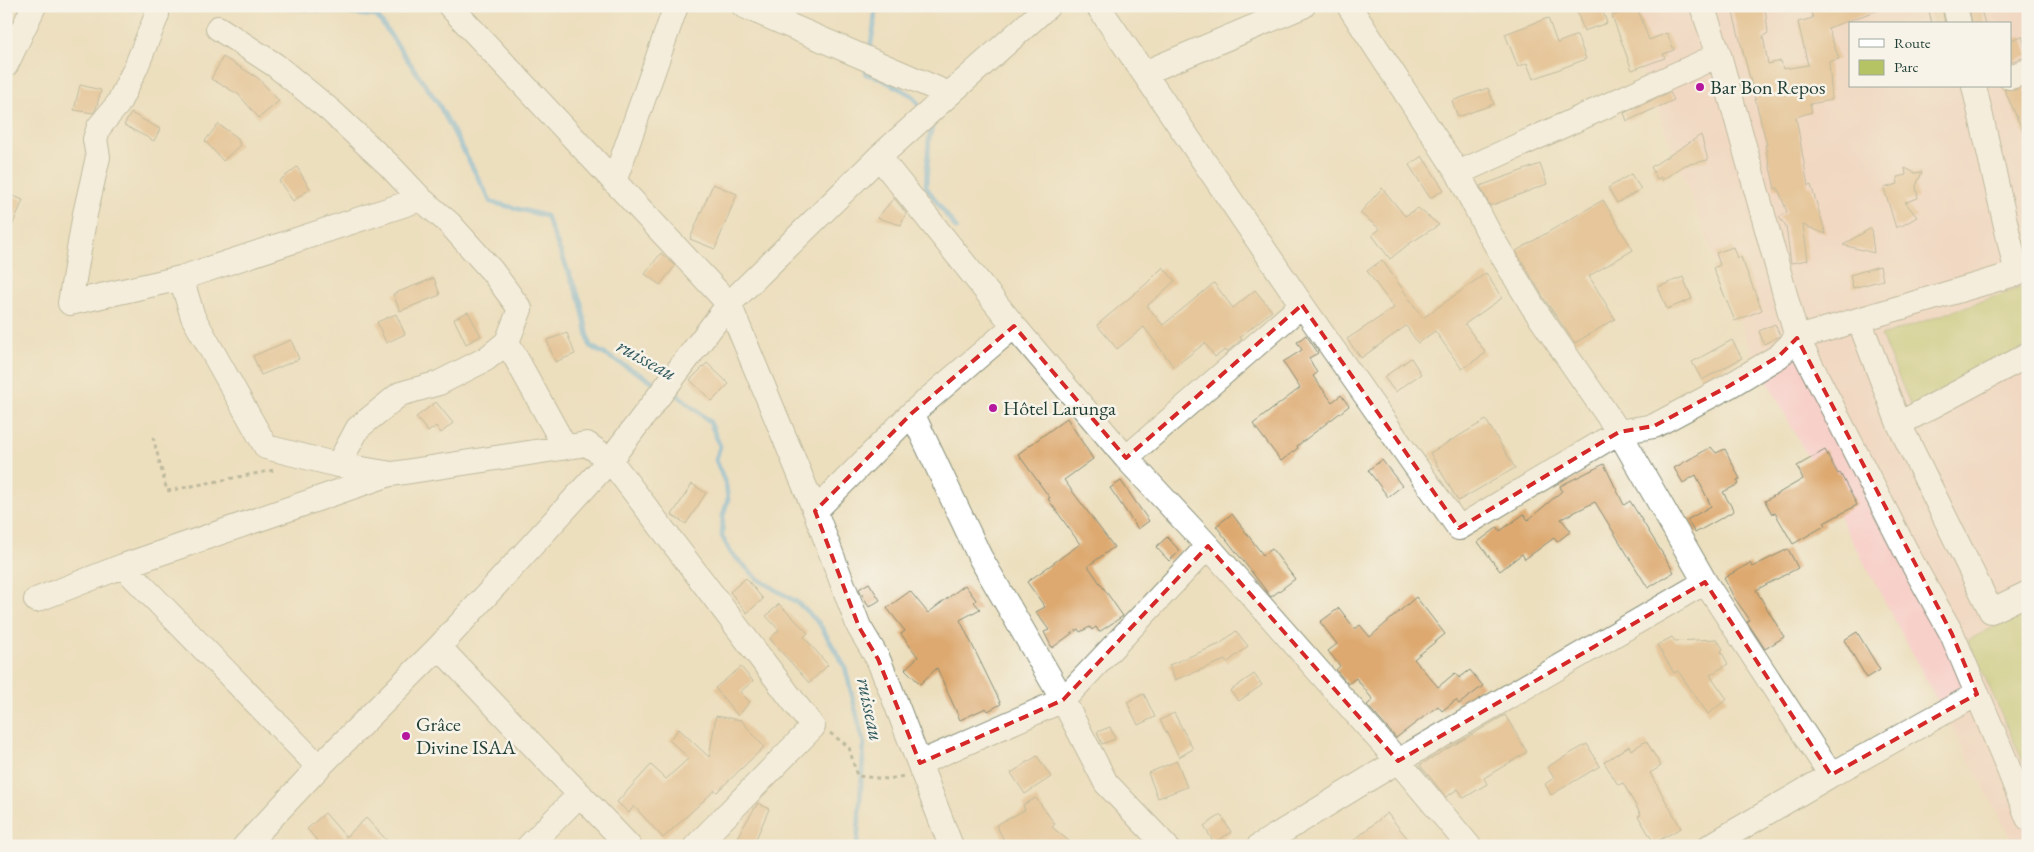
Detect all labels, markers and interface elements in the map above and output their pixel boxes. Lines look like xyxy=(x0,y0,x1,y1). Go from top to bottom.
legend xyxy=(1849,22,2012,88)
text: Route xyxy=(1894,33,1931,52)
text: Parc xyxy=(1894,57,1919,76)
place label: Bar Bon Repos xyxy=(1710,74,1825,100)
marker: Bar Bon Repos xyxy=(1694,81,1706,93)
water label: ruisseau xyxy=(612,332,682,386)
place label: Hôtel Larunga xyxy=(1003,395,1116,421)
marker: Hôtel Larunga xyxy=(987,402,999,414)
water label: ruisseau xyxy=(851,675,891,743)
place label: Grâce Divine ISAA xyxy=(416,711,516,760)
marker: Grâce Divine ISAA xyxy=(400,730,412,742)

